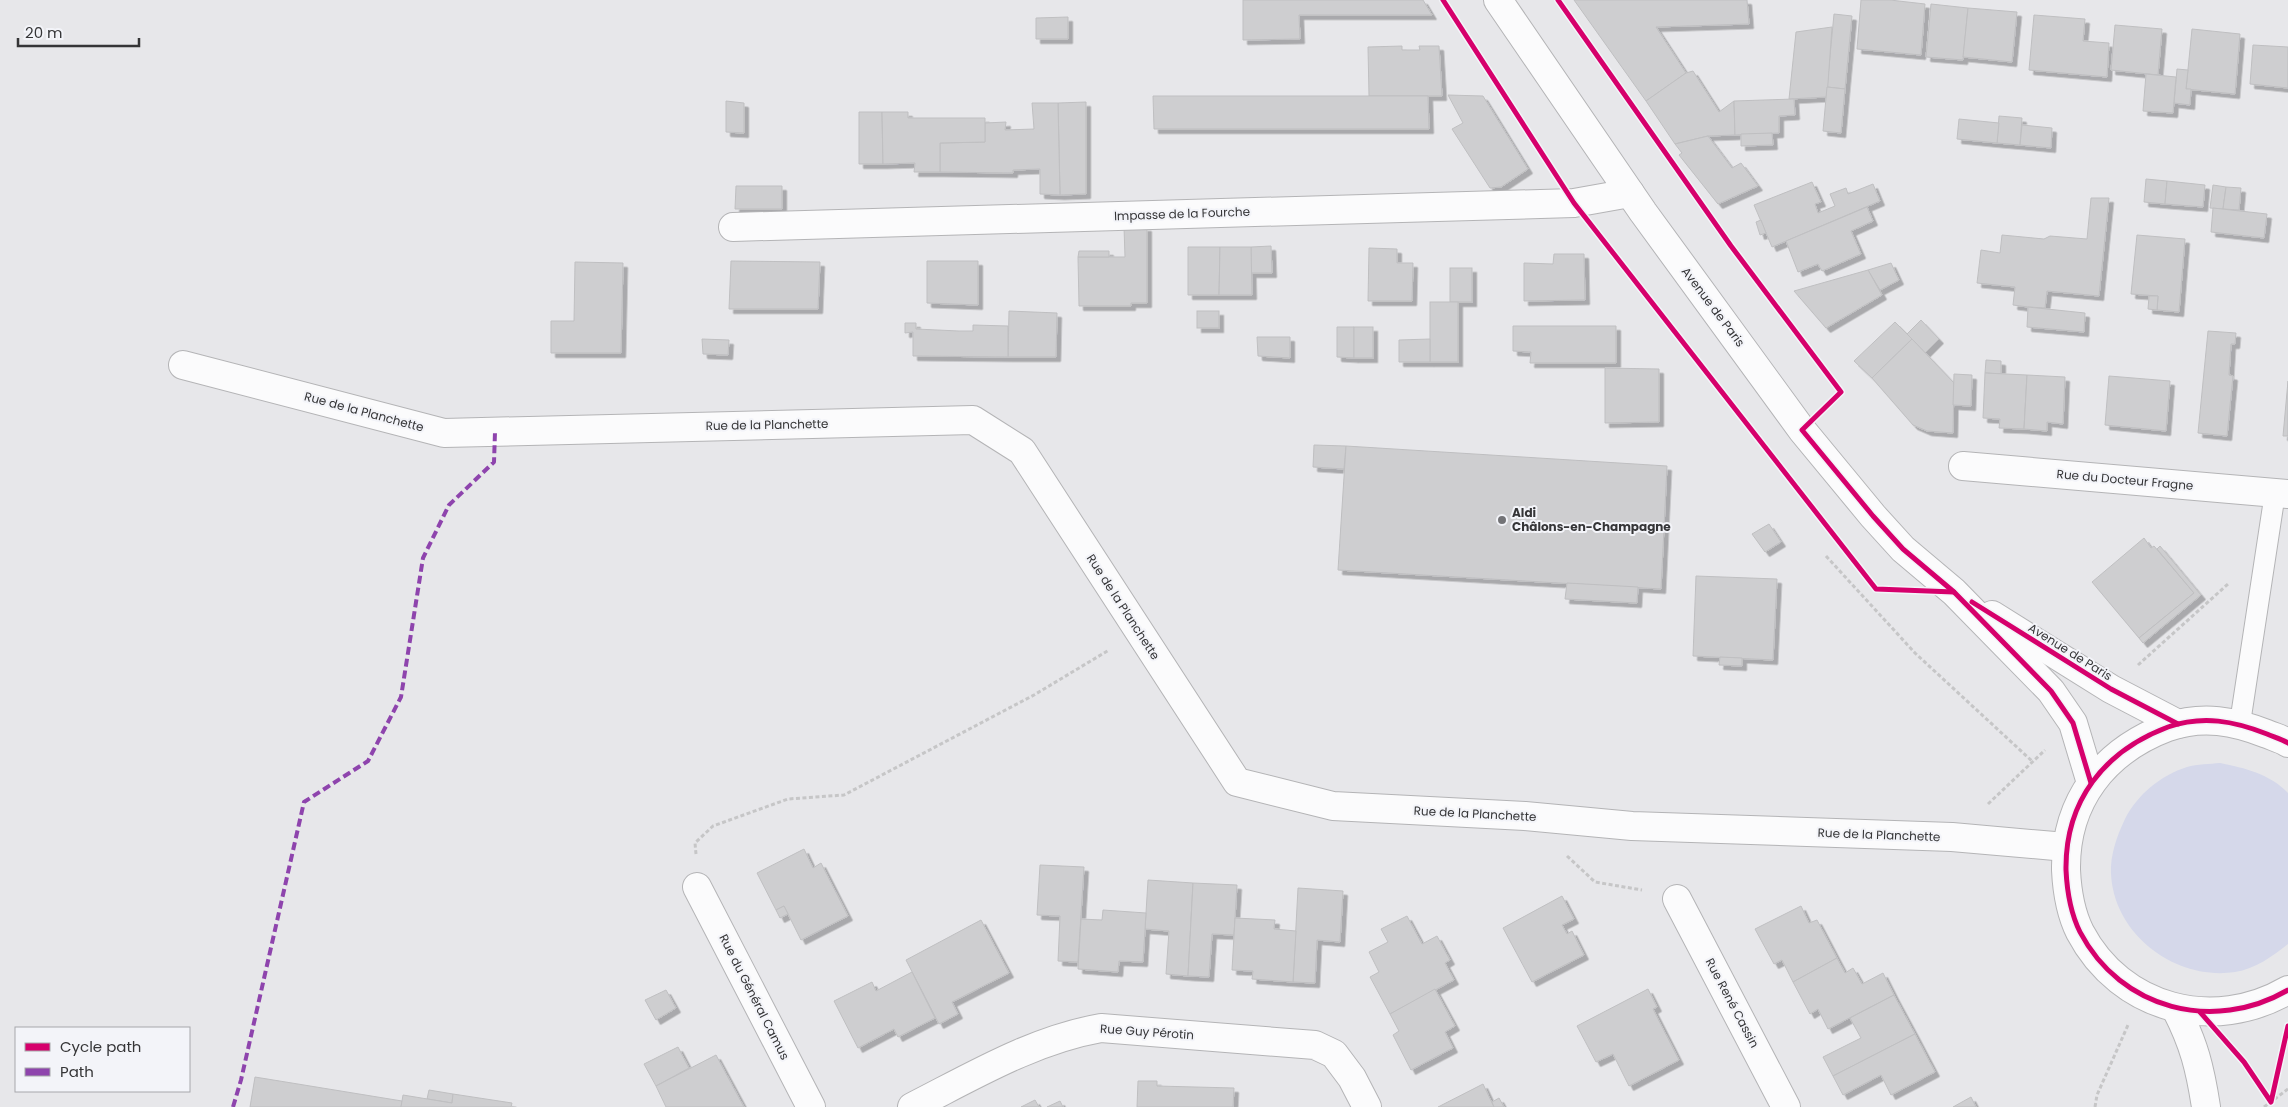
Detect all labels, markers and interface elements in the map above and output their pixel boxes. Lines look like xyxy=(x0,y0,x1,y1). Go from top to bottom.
scale bar xyxy=(18,15,139,47)
text: 20 m xyxy=(25,22,63,43)
street label: Impasse de la Fourche xyxy=(1114,203,1250,224)
street label: Avenue de Paris xyxy=(1678,263,1749,350)
street label: Rue de la Planchette xyxy=(303,387,426,436)
street label: Rue de la Planchette xyxy=(705,415,829,434)
street label: Rue du Docteur Fragne xyxy=(2056,465,2194,494)
place label: Aldi Châlons-en-Champagne xyxy=(1512,504,1671,535)
marker: Aldi Châlons-en-Champagne xyxy=(1496,514,1508,526)
street label: Rue de la Planchette xyxy=(1083,551,1164,663)
street label: Avenue de Paris xyxy=(2025,619,2115,684)
street label: Rue de la Planchette xyxy=(1413,802,1537,825)
street label: Rue de la Planchette xyxy=(1817,824,1941,845)
street label: Rue du Général Camus xyxy=(715,931,794,1063)
street label: Rue René Cassin xyxy=(1702,955,1763,1051)
street label: Rue Guy Pérotin xyxy=(1099,1020,1195,1043)
legend xyxy=(15,1027,190,1092)
text: Cycle path xyxy=(60,1036,141,1057)
text: Path xyxy=(60,1061,94,1082)

